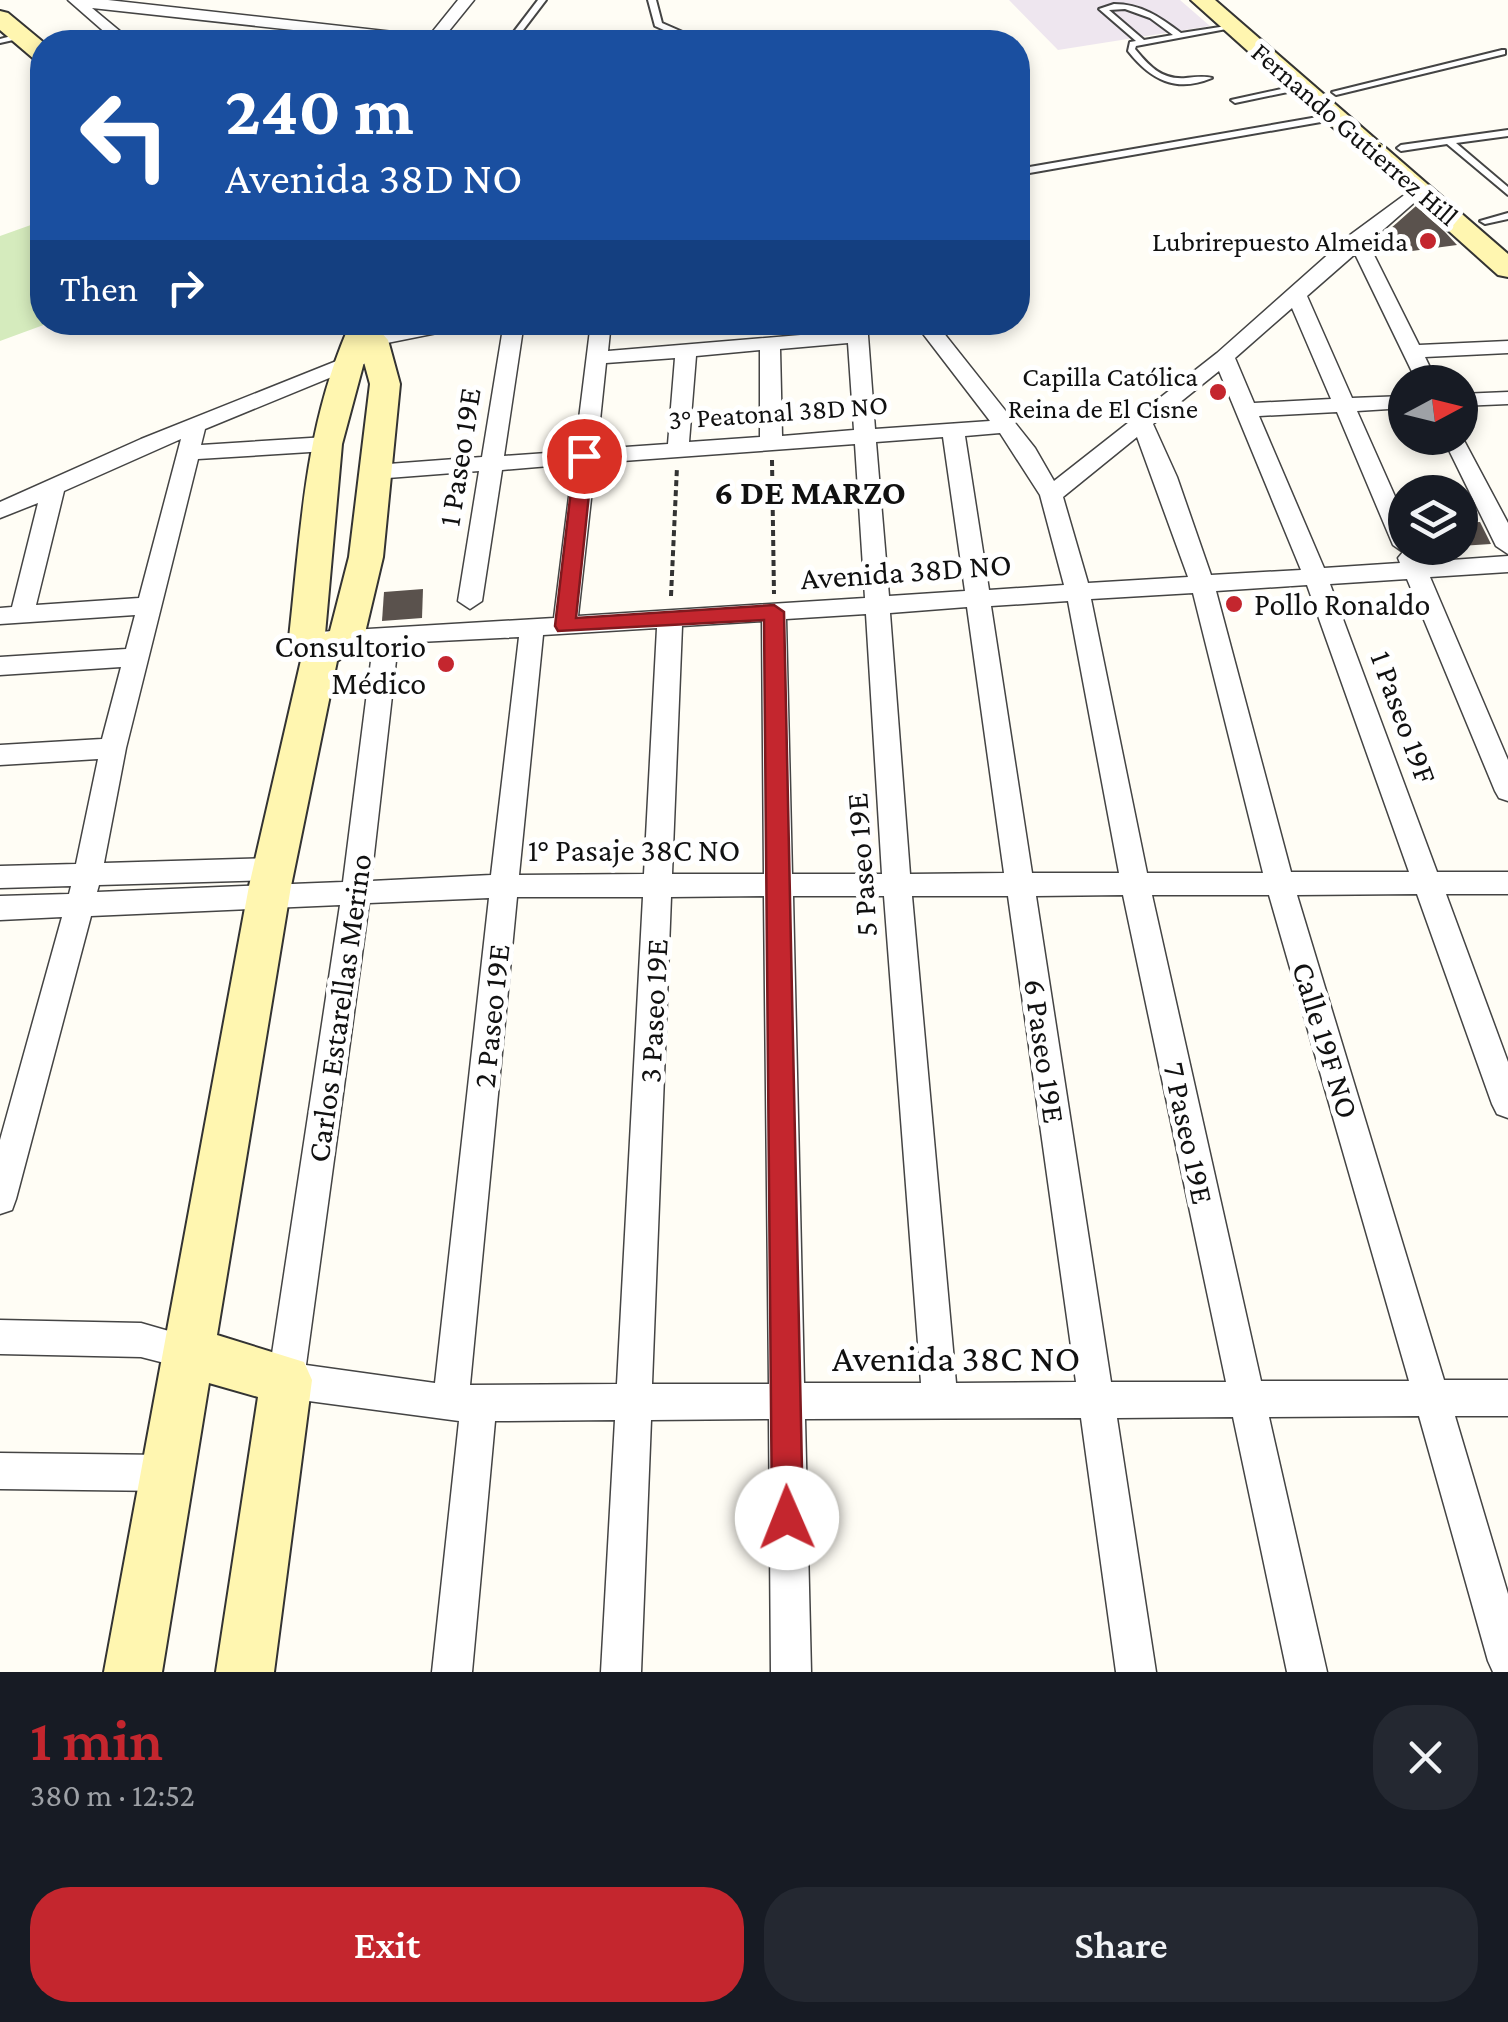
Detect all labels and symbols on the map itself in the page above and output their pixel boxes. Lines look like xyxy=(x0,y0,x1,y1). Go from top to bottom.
street label: Fernando Gutierrez Hill xyxy=(1246,36,1464,232)
place label: Lubrirepuesto Almeida xyxy=(1152,226,1408,257)
marker: Lubrirepuesto Almeida xyxy=(1417,230,1439,252)
place label: Capilla Católica Reina de El Cisne xyxy=(1008,361,1198,424)
north arrow xyxy=(1388,365,1478,455)
marker: Capilla Católica Reina de El Cisne xyxy=(1207,381,1229,403)
street label: 1 Paseo 19E xyxy=(430,385,488,529)
street label: 3° Peatonal 38D NO xyxy=(667,389,889,435)
pin xyxy=(542,414,627,499)
district label: 6 DE MARZO xyxy=(714,473,906,512)
street label: Avenida 38D NO xyxy=(799,546,1013,596)
place label: Pollo Ronaldo xyxy=(1254,586,1430,622)
marker: Pollo Ronaldo xyxy=(1223,593,1245,615)
place label: Consultorio Médico xyxy=(274,628,426,701)
street label: 1 Paseo 19F xyxy=(1363,646,1445,788)
marker: Consultorio Médico xyxy=(435,653,457,675)
street label: 5 Paseo 19E xyxy=(838,792,884,938)
street label: 1° Pasaje 38C NO xyxy=(528,832,740,868)
street label: Carlos Estarellas Merino xyxy=(300,851,378,1165)
street label: 3 Paseo 19E xyxy=(631,938,675,1084)
street label: 2 Paseo 19E xyxy=(466,942,516,1090)
street label: Calle 19F NO xyxy=(1285,957,1367,1123)
street label: 6 Paseo 19E xyxy=(1017,976,1073,1126)
street label: 7 Paseo 19E xyxy=(1156,1059,1222,1207)
street label: Avenida 38C NO xyxy=(832,1337,1080,1379)
position arrow xyxy=(735,1466,839,1570)

